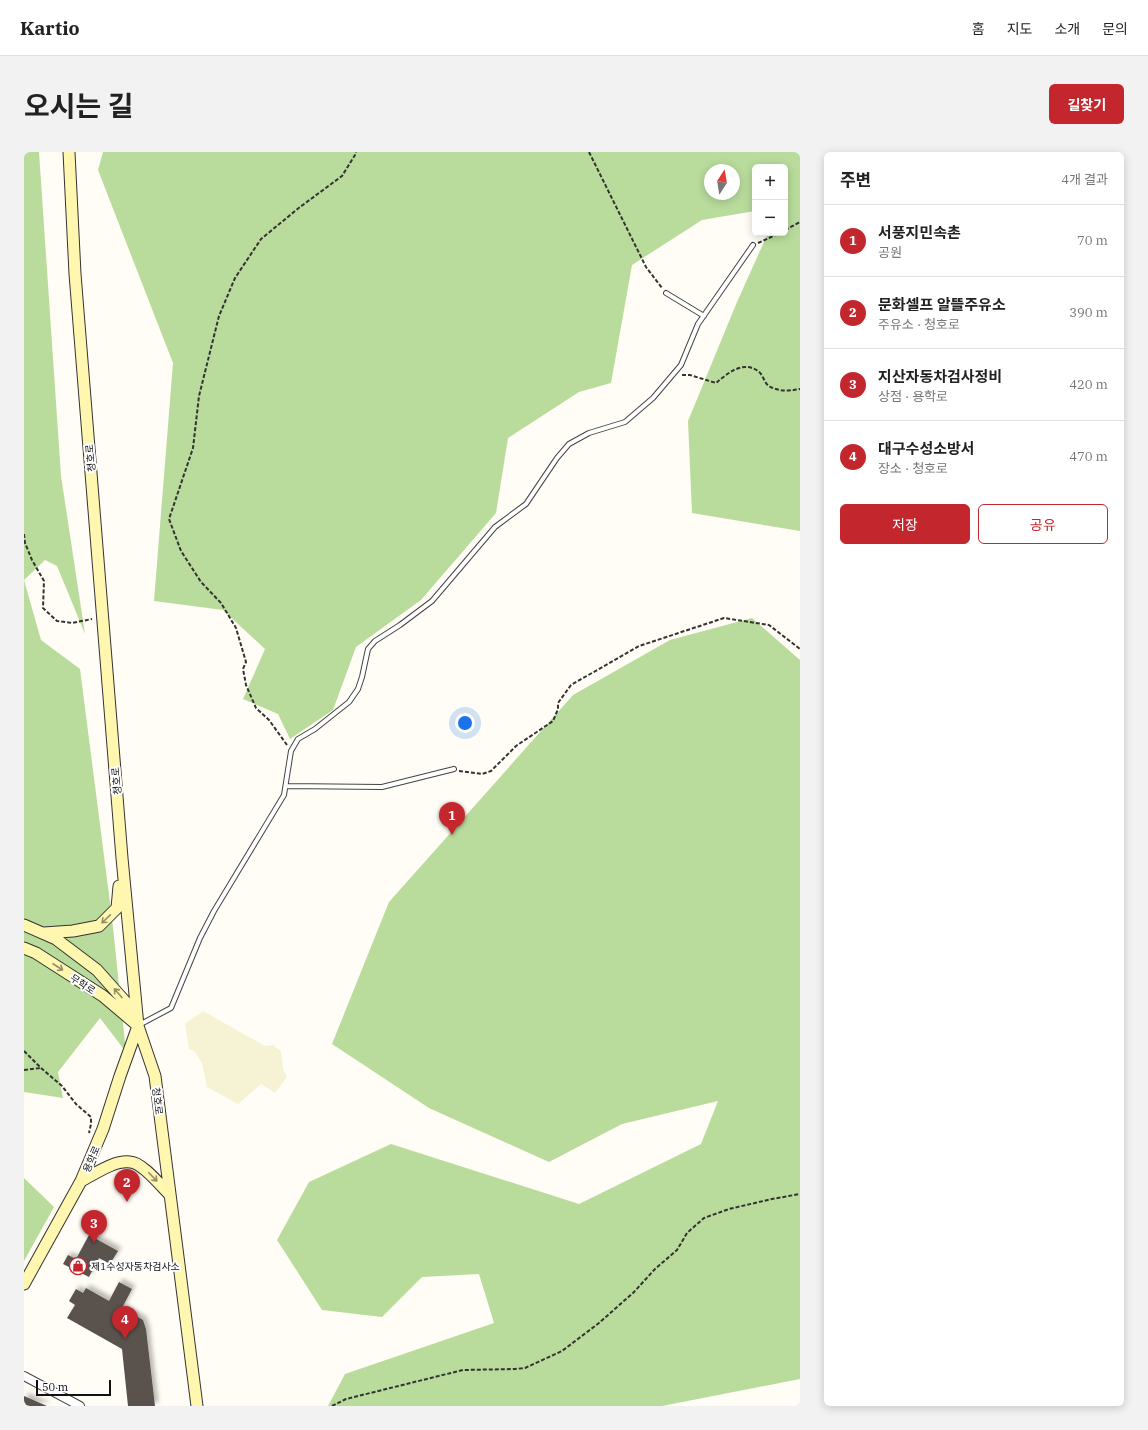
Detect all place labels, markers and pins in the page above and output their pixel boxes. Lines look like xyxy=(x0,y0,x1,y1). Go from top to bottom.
pin: 1 xyxy=(439,802,465,835)
pin: 2 xyxy=(114,1169,140,1202)
pin: 3 xyxy=(81,1210,107,1243)
shop icon: 제1수성자동차검사소 xyxy=(68,1256,88,1276)
place label: 제1수성자동차검사소 xyxy=(91,1260,180,1273)
pin: 4 xyxy=(112,1306,138,1339)

